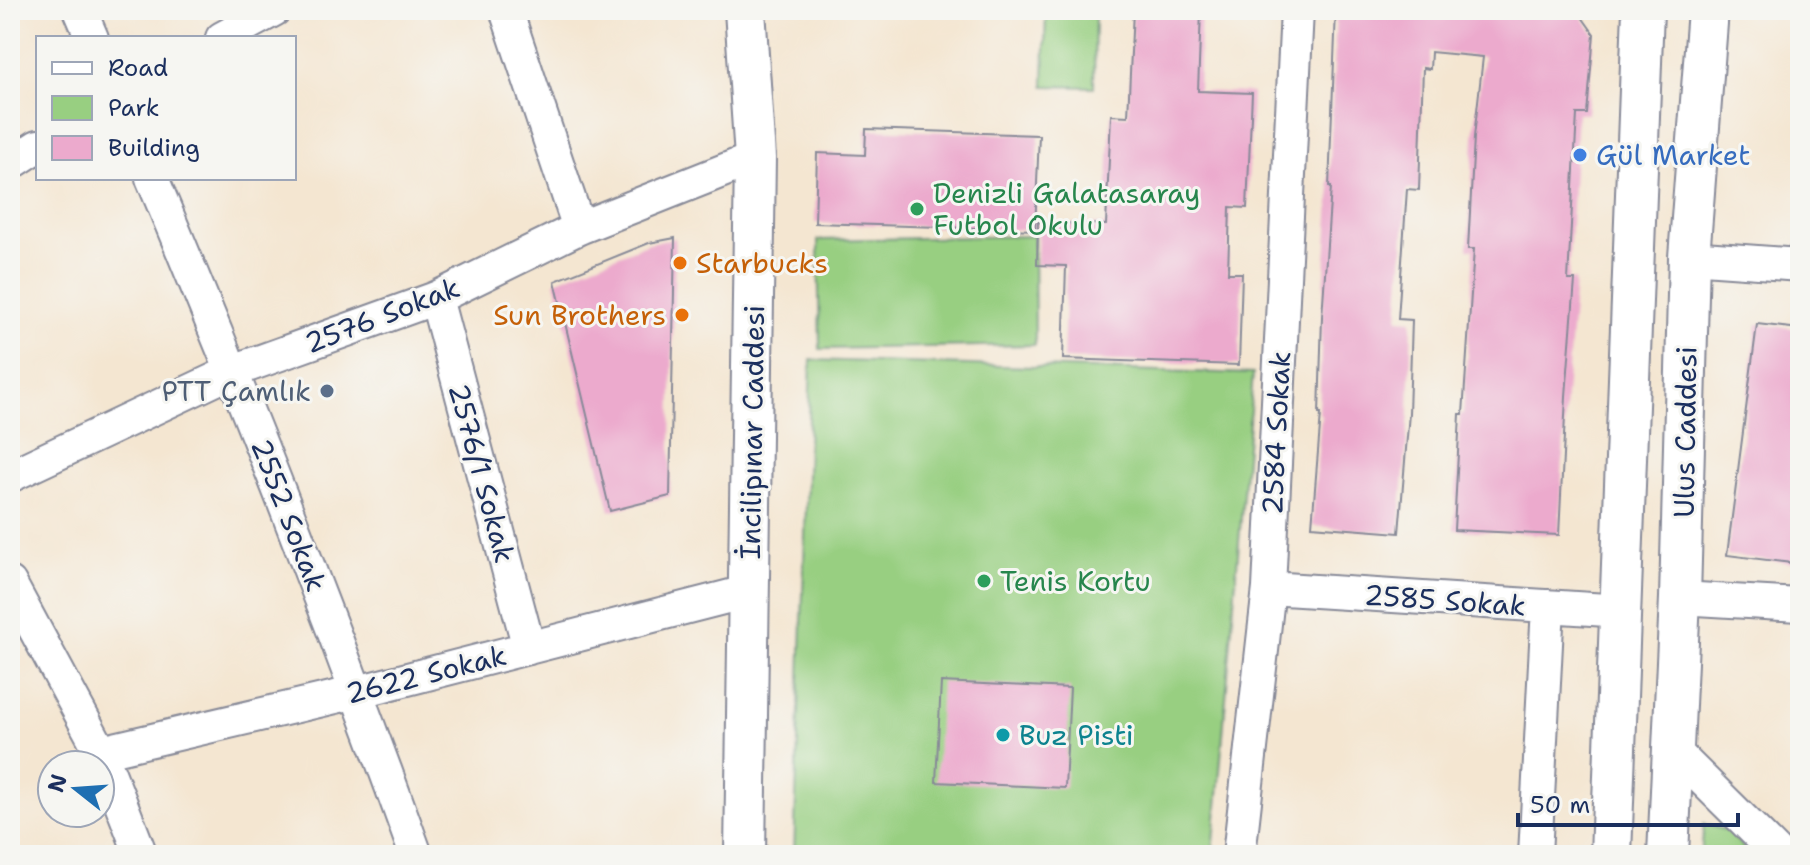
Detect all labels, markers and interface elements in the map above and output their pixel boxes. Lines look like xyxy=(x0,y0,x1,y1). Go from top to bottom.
legend xyxy=(36,36,296,180)
text: Road xyxy=(108,52,168,84)
text: Park xyxy=(108,92,160,124)
text: Building xyxy=(108,132,200,164)
place label: Gül Market xyxy=(1596,136,1751,174)
marker: Gül Market xyxy=(1571,146,1589,164)
place label: Denizli Galatasaray Futbol Okulu xyxy=(933,174,1200,244)
marker: Denizli Galatasaray Futbol Okulu xyxy=(908,200,926,218)
place label: Starbucks xyxy=(696,244,828,282)
marker: Starbucks xyxy=(671,254,689,272)
street label: 2576 Sokak xyxy=(299,268,465,362)
place label: Sun Brothers xyxy=(493,296,666,334)
street label: İncilipınar Caddesi xyxy=(731,304,773,560)
marker: Sun Brothers xyxy=(673,306,691,324)
street label: Ulus Caddesi xyxy=(1665,346,1705,518)
street label: 2584 Sokak xyxy=(1253,350,1299,516)
place label: PTT Çamlık xyxy=(161,372,311,410)
street label: 2576/1 Sokak xyxy=(440,379,524,567)
marker: PTT Çamlık xyxy=(318,382,336,400)
street label: 2552 Sokak xyxy=(242,433,336,597)
place label: Tenis Kortu xyxy=(1000,562,1151,600)
marker: Tenis Kortu xyxy=(975,572,993,590)
street label: 2585 Sokak xyxy=(1363,575,1527,625)
street label: 2622 Sokak xyxy=(342,636,510,712)
place label: Buz Pisti xyxy=(1019,716,1134,754)
marker: Buz Pisti xyxy=(994,726,1012,744)
north arrow xyxy=(36,749,116,829)
text: N xyxy=(41,771,74,796)
scale bar xyxy=(1518,777,1738,827)
text: 50 m xyxy=(1530,789,1590,821)

